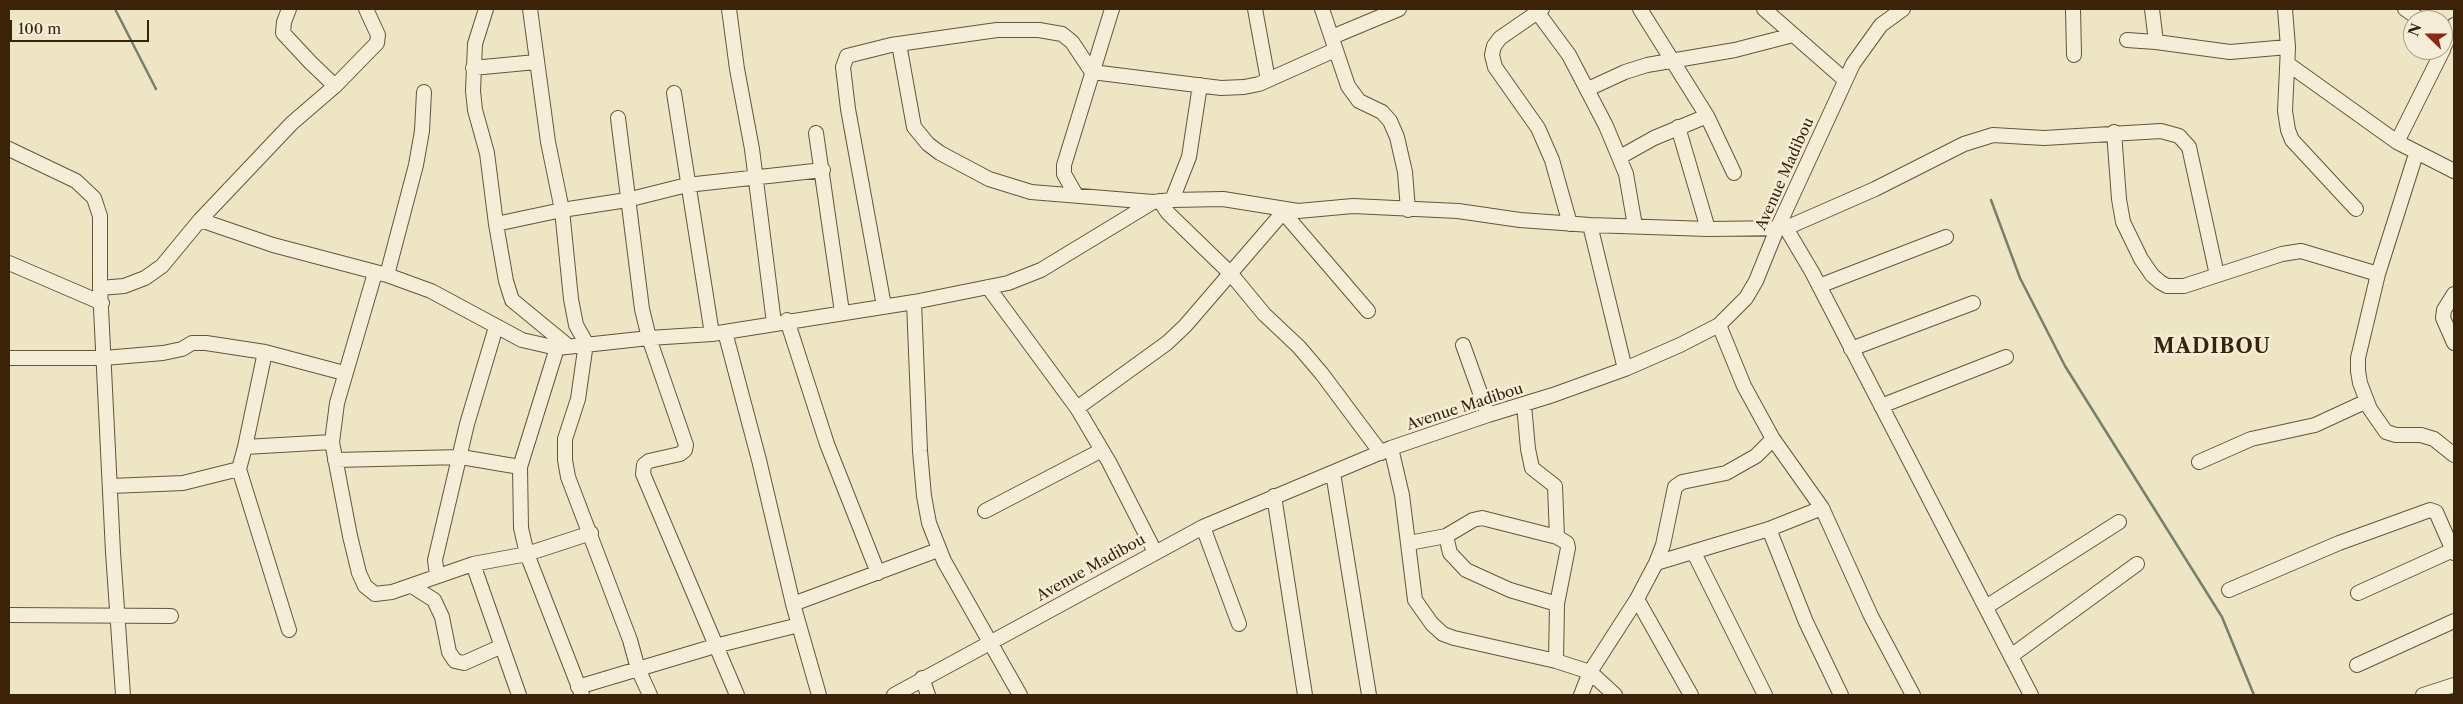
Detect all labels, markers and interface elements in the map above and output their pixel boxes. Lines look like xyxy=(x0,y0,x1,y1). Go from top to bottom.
scale bar xyxy=(12,10,151,42)
north arrow xyxy=(2403,10,2453,60)
text: 100 m xyxy=(18,19,61,38)
text: N xyxy=(2404,21,2426,39)
street label: Avenue Madibou xyxy=(1752,115,1818,233)
district label: MADIBOU xyxy=(2152,335,2272,359)
street label: Avenue Madibou xyxy=(1404,380,1526,434)
street label: Avenue Madibou xyxy=(1034,531,1148,605)

